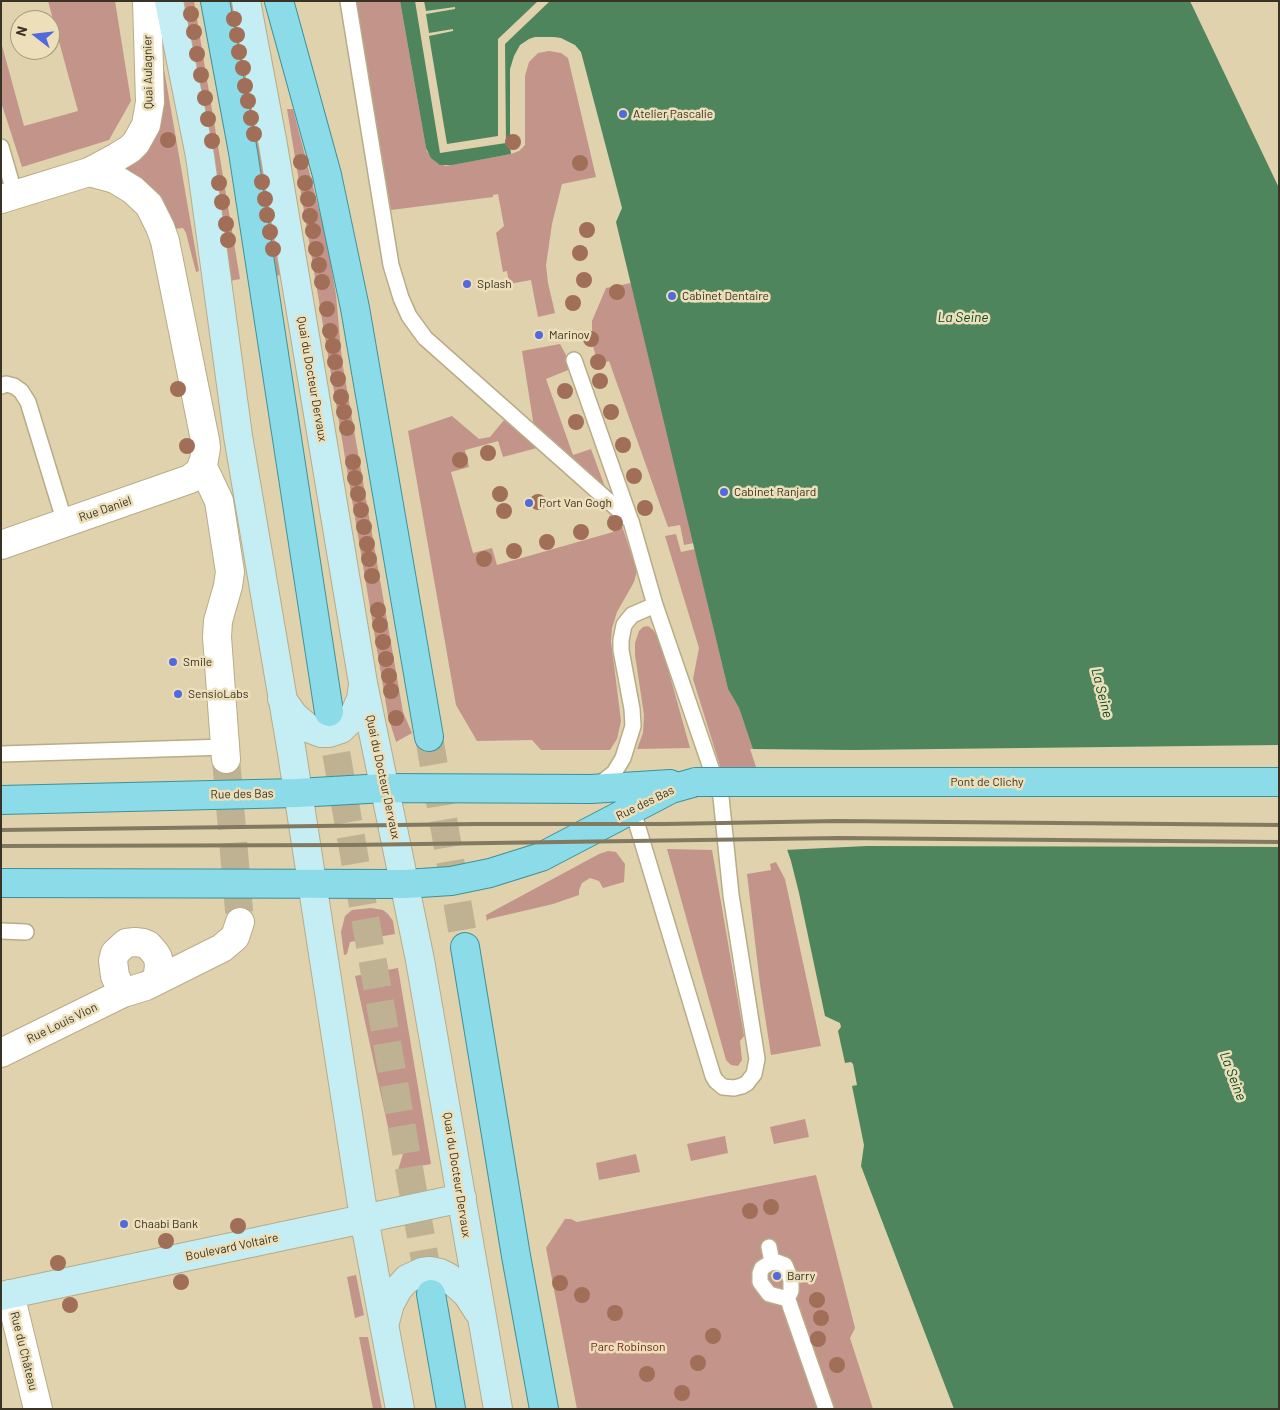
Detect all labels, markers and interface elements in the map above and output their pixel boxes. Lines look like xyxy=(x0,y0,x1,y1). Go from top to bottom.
north arrow xyxy=(10,10,60,60)
text: N xyxy=(12,24,31,38)
street label: Quai Aulagnier xyxy=(140,35,156,109)
place label: Atelier Pascalie xyxy=(633,107,713,121)
marker: Atelier Pascalie xyxy=(617,108,629,120)
place label: Splash xyxy=(477,277,512,291)
marker: Splash xyxy=(461,278,473,290)
place label: Cabinet Dentaire xyxy=(682,289,769,303)
marker: Cabinet Dentaire xyxy=(666,290,678,302)
water label: La Seine xyxy=(938,309,988,325)
street label: Quai du Docteur Dervaux xyxy=(294,315,330,443)
place label: Marinov xyxy=(549,328,590,342)
marker: Marinov xyxy=(533,329,545,341)
place label: Cabinet Ranjard xyxy=(734,485,816,499)
marker: Cabinet Ranjard xyxy=(718,486,730,498)
street label: Rue Daniel xyxy=(77,493,133,525)
place label: Port Van Gogh xyxy=(539,496,612,510)
marker: Port Van Gogh xyxy=(523,497,535,509)
place label: Smile xyxy=(183,655,212,669)
marker: Smile xyxy=(167,656,179,668)
water label: La Seine xyxy=(1088,666,1116,720)
place label: SensioLabs xyxy=(188,687,249,701)
marker: SensioLabs xyxy=(172,688,184,700)
street label: Quai du Docteur Dervaux xyxy=(363,714,403,840)
street label: Pont de Clichy xyxy=(950,775,1024,789)
street label: Rue des Bas xyxy=(614,783,676,823)
street label: Rue des Bas xyxy=(210,786,274,802)
street label: Rue Louis Vion xyxy=(24,1000,100,1046)
water label: La Seine xyxy=(1216,1049,1250,1103)
street label: Quai du Docteur Dervaux xyxy=(440,1111,474,1239)
place label: Chaabi Bank xyxy=(134,1217,198,1231)
marker: Chaabi Bank xyxy=(118,1218,130,1230)
street label: Boulevard Voltaire xyxy=(184,1230,280,1264)
place label: Barry xyxy=(787,1269,815,1283)
marker: Barry xyxy=(771,1270,783,1282)
street label: Rue du Château xyxy=(7,1310,41,1392)
park label: Parc Robinson xyxy=(591,1340,665,1354)

